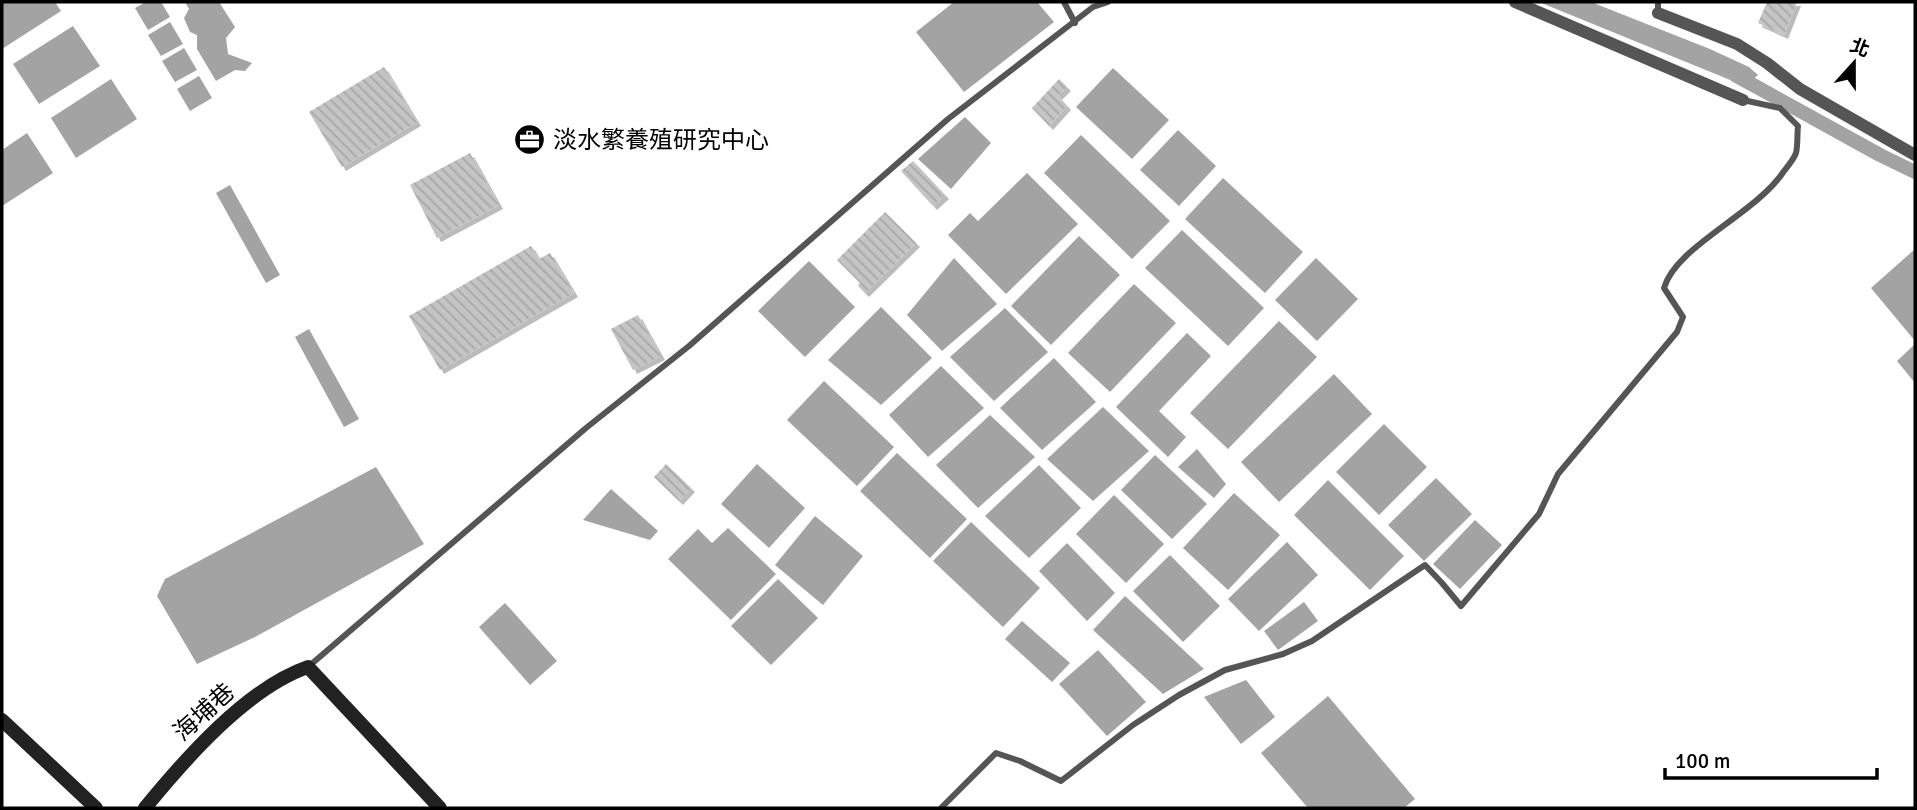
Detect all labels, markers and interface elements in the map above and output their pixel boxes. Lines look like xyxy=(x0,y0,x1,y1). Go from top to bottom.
north arrow xyxy=(1819,28,1889,98)
text: 北 xyxy=(1847,33,1873,63)
office icon: 淡水繁養殖研究中心 xyxy=(513,123,547,157)
place label: 淡水繁養殖研究中心 xyxy=(553,125,769,155)
street label: 海埔巷 xyxy=(167,677,241,747)
scale bar xyxy=(1665,736,1877,780)
text: 100 m xyxy=(1675,748,1730,774)

